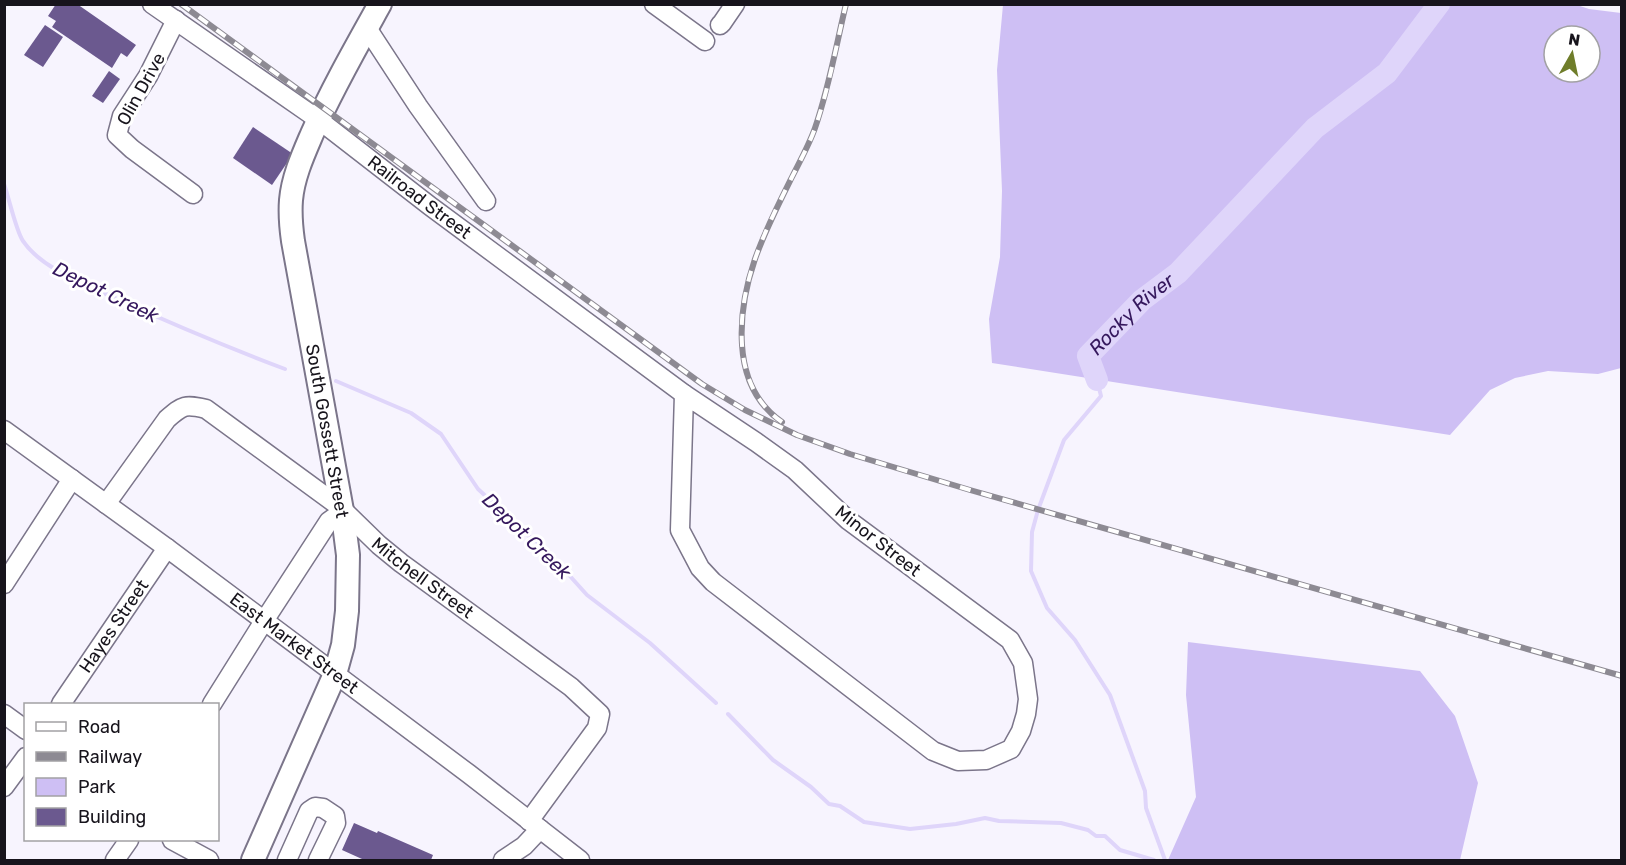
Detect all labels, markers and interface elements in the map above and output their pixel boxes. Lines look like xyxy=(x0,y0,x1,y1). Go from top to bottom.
north arrow xyxy=(1542,24,1602,84)
text: N xyxy=(1567,29,1581,50)
street label: Olin Drive xyxy=(112,49,170,129)
street label: Railroad Street xyxy=(363,151,476,244)
water label: Depot Creek xyxy=(49,256,163,328)
water label: Rocky River xyxy=(1083,267,1180,360)
street label: South Gossett Street xyxy=(301,342,353,520)
water label: Depot Creek xyxy=(478,488,577,585)
street label: Minor Street xyxy=(831,501,925,581)
street label: Mitchell Street xyxy=(367,532,478,623)
street label: Hayes Street xyxy=(74,575,153,677)
street label: East Market Street xyxy=(225,588,363,698)
legend xyxy=(24,703,219,841)
text: Road xyxy=(78,716,121,738)
text: Railway xyxy=(78,746,142,768)
text: Park xyxy=(78,776,116,798)
text: Building xyxy=(78,806,146,828)

